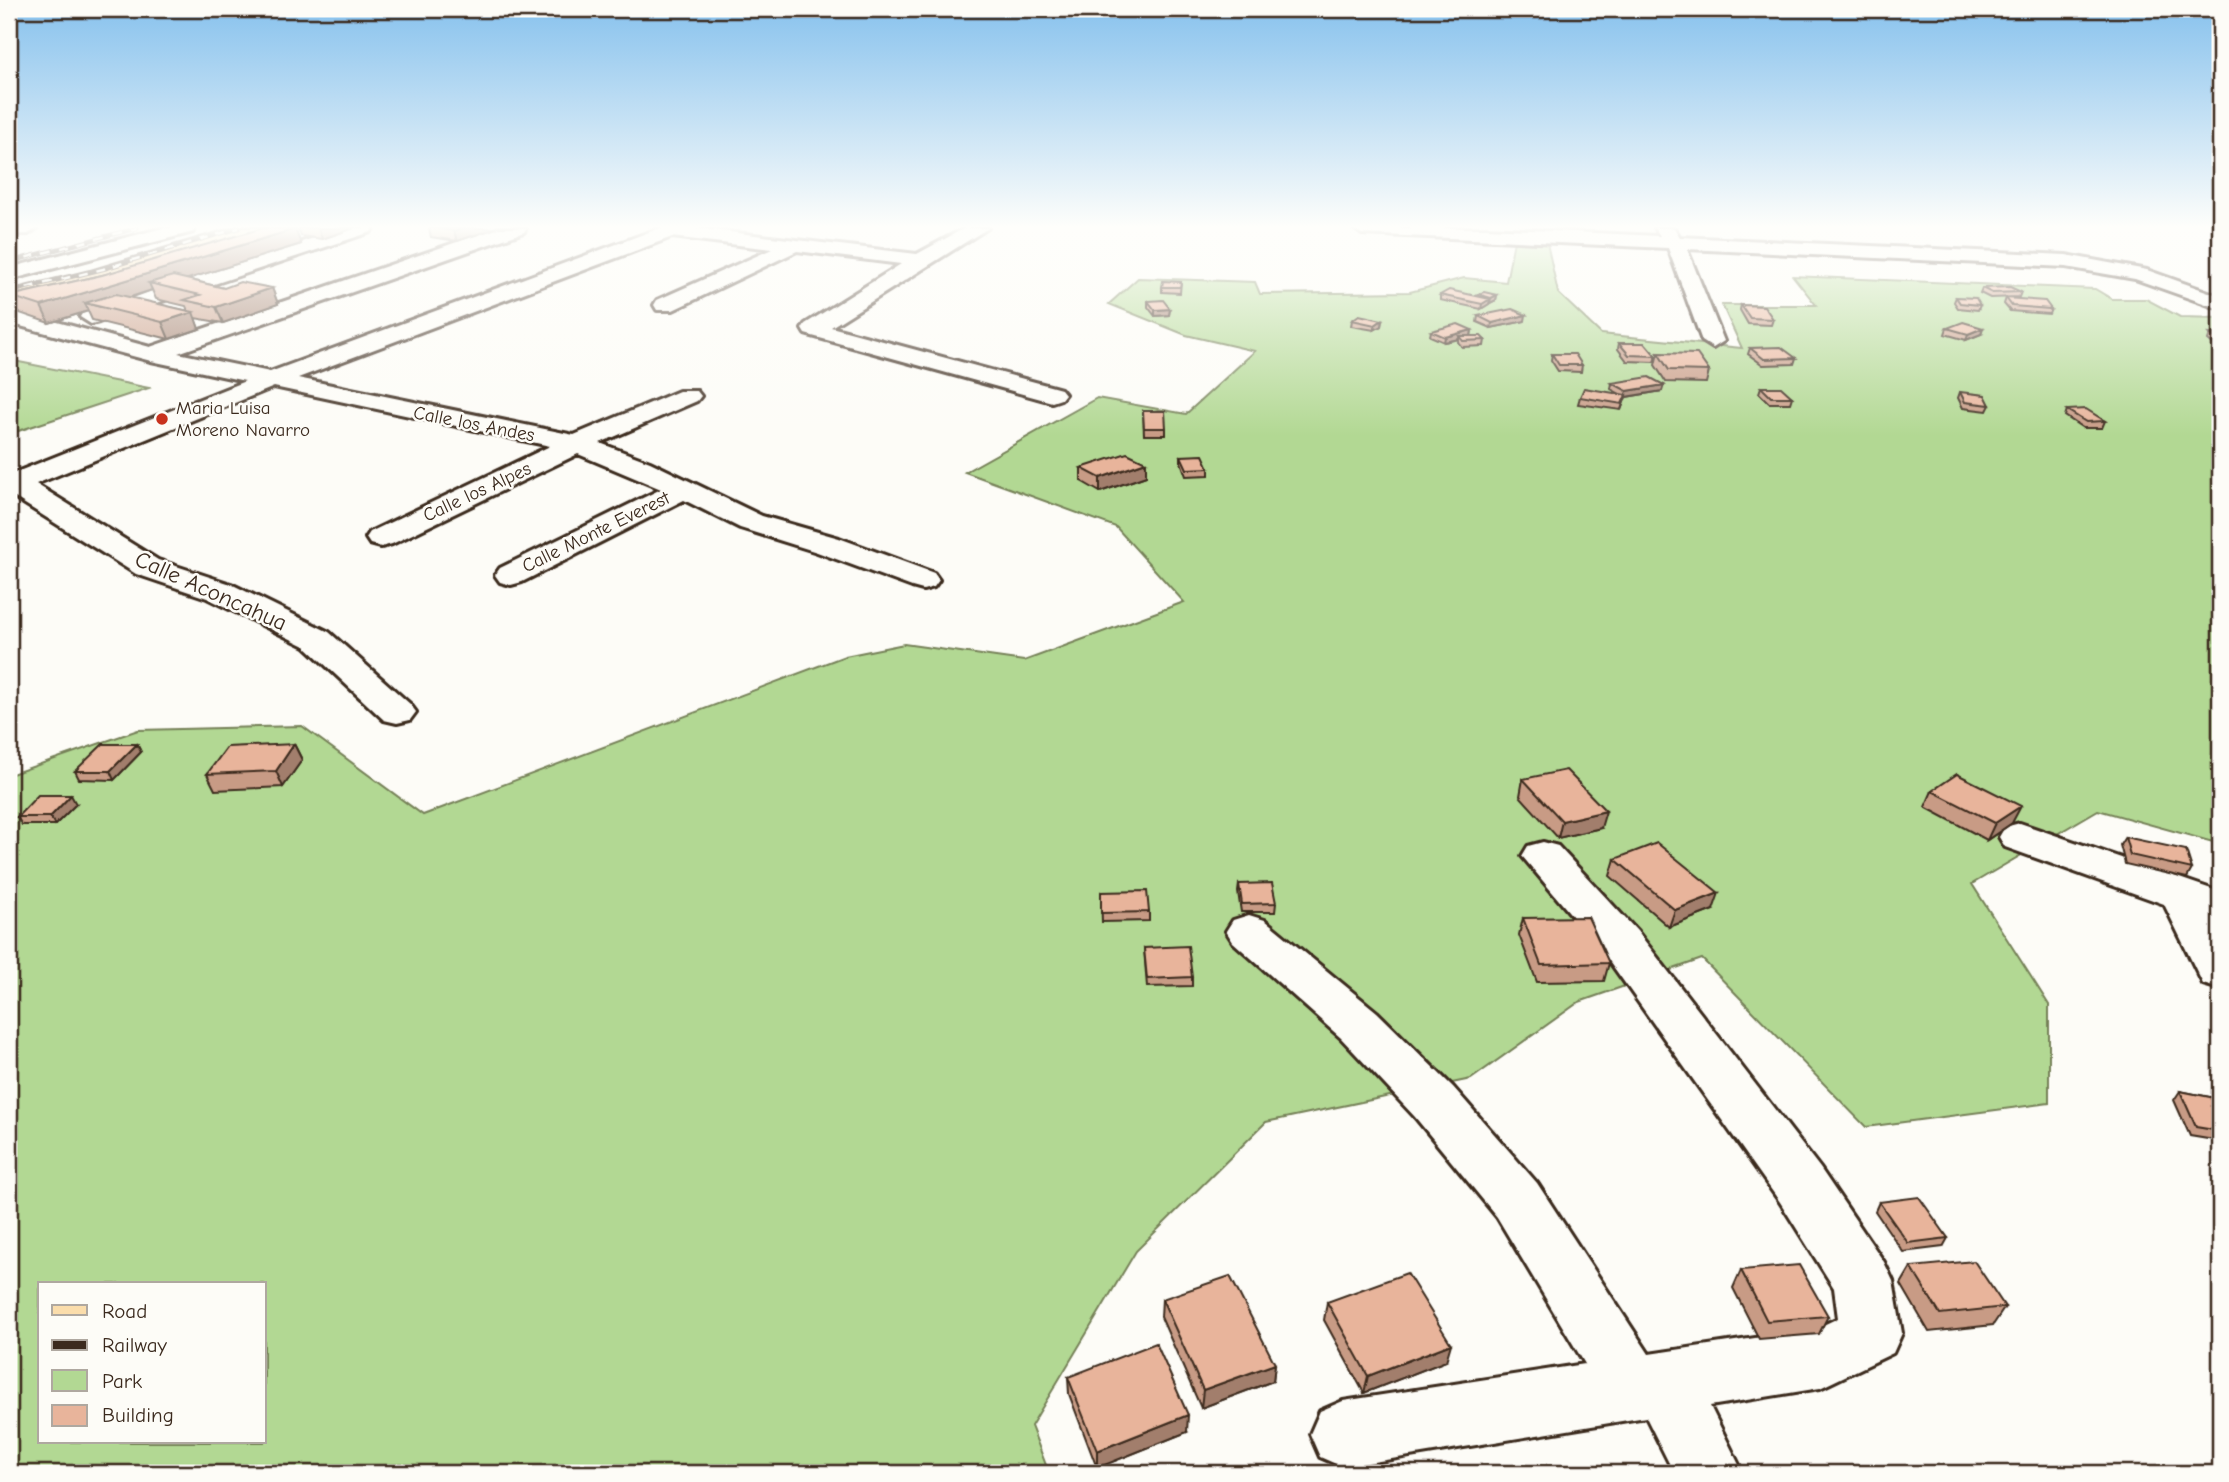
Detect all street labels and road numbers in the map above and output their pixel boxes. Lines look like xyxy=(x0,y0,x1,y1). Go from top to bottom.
street label: Calle los Andes xyxy=(412,401,537,447)
street label: Calle los Alpes xyxy=(419,457,535,527)
street label: Calle Monte Everest xyxy=(519,486,674,577)
street label: Calle Aconcahua xyxy=(131,545,291,637)

